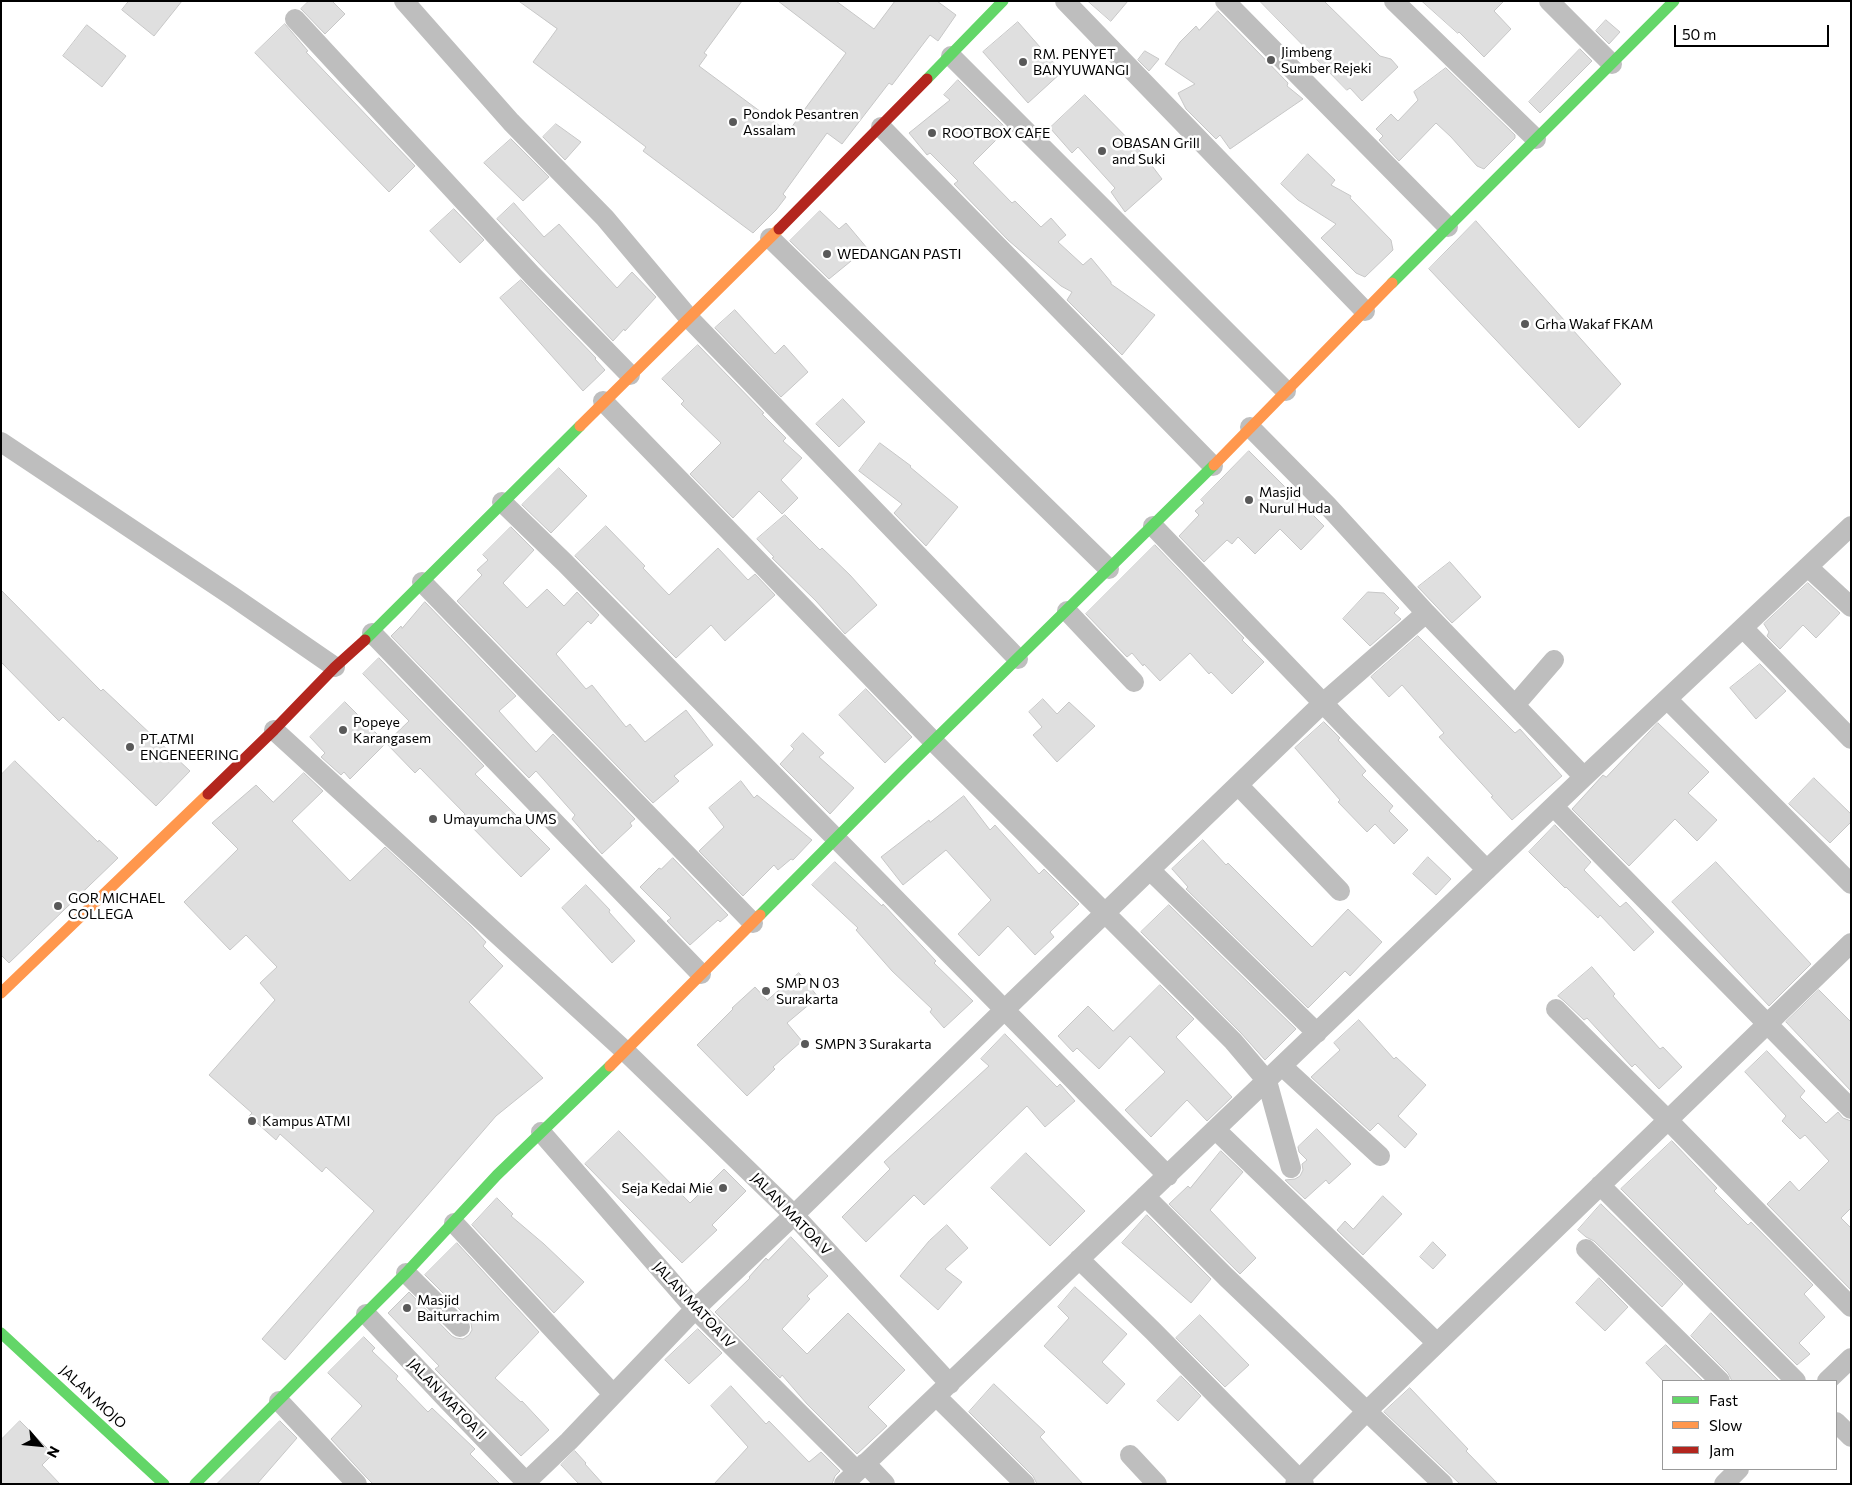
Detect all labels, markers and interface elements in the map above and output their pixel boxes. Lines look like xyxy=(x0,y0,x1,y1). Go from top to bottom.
scale bar xyxy=(1677,15,1832,47)
text: 50 m xyxy=(1682,25,1716,43)
place label: Jimbeng Sumber Rejeki xyxy=(1281,44,1372,76)
place label: RM. PENYET BANYUWANGI xyxy=(1033,46,1129,78)
marker: Jimbeng Sumber Rejeki xyxy=(1265,54,1277,66)
marker: RM. PENYET BANYUWANGI xyxy=(1017,56,1029,68)
place label: Pondok Pesantren Assalam xyxy=(743,106,859,138)
marker: Pondok Pesantren Assalam xyxy=(727,116,739,128)
place label: ROOTBOX CAFE xyxy=(942,125,1050,141)
marker: ROOTBOX CAFE xyxy=(926,127,938,139)
place label: OBASAN Grill and Suki xyxy=(1112,135,1200,168)
marker: OBASAN Grill and Suki xyxy=(1096,145,1108,157)
place label: WEDANGAN PASTI xyxy=(837,246,961,262)
marker: WEDANGAN PASTI xyxy=(821,248,833,260)
place label: Grha Wakaf FKAM xyxy=(1535,316,1653,332)
marker: Grha Wakaf FKAM xyxy=(1519,318,1531,330)
place label: Masjid Nurul Huda xyxy=(1259,484,1331,516)
marker: Masjid Nurul Huda xyxy=(1243,494,1255,506)
place label: Popeye Karangasem xyxy=(353,714,431,746)
marker: Popeye Karangasem xyxy=(337,724,349,736)
place label: PT.ATMI ENGENEERING xyxy=(140,731,239,764)
marker: PT.ATMI ENGENEERING xyxy=(124,741,136,753)
place label: Umayumcha UMS xyxy=(443,811,557,827)
marker: Umayumcha UMS xyxy=(427,813,439,825)
place label: GOR MICHAEL COLLEGA xyxy=(68,890,165,922)
marker: GOR MICHAEL COLLEGA xyxy=(52,900,64,912)
place label: SMP N 03 Surakarta xyxy=(776,975,839,1008)
marker: SMP N 03 Surakarta xyxy=(760,985,772,997)
place label: SMPN 3 Surakarta xyxy=(815,1036,932,1052)
marker: SMPN 3 Surakarta xyxy=(799,1038,811,1050)
place label: Kampus ATMI xyxy=(262,1113,350,1129)
marker: Kampus ATMI xyxy=(246,1115,258,1127)
street label: JALAN MATOA V xyxy=(747,1169,835,1259)
place label: Seja Kedai Mie xyxy=(621,1180,713,1196)
marker: Seja Kedai Mie xyxy=(717,1182,729,1194)
street label: JALAN MATOA IV xyxy=(650,1258,738,1352)
place label: Masjid Baiturrachim xyxy=(417,1292,500,1324)
marker: Masjid Baiturrachim xyxy=(401,1302,413,1314)
street label: JALAN MATOA II xyxy=(404,1355,490,1443)
street label: JALAN MOJO xyxy=(56,1362,130,1432)
legend xyxy=(1662,1380,1837,1470)
text: Fast xyxy=(1709,1391,1738,1409)
text: Slow xyxy=(1709,1416,1742,1434)
north arrow xyxy=(15,1420,65,1470)
text: Jam xyxy=(1709,1441,1734,1459)
text: N xyxy=(44,1444,64,1461)

